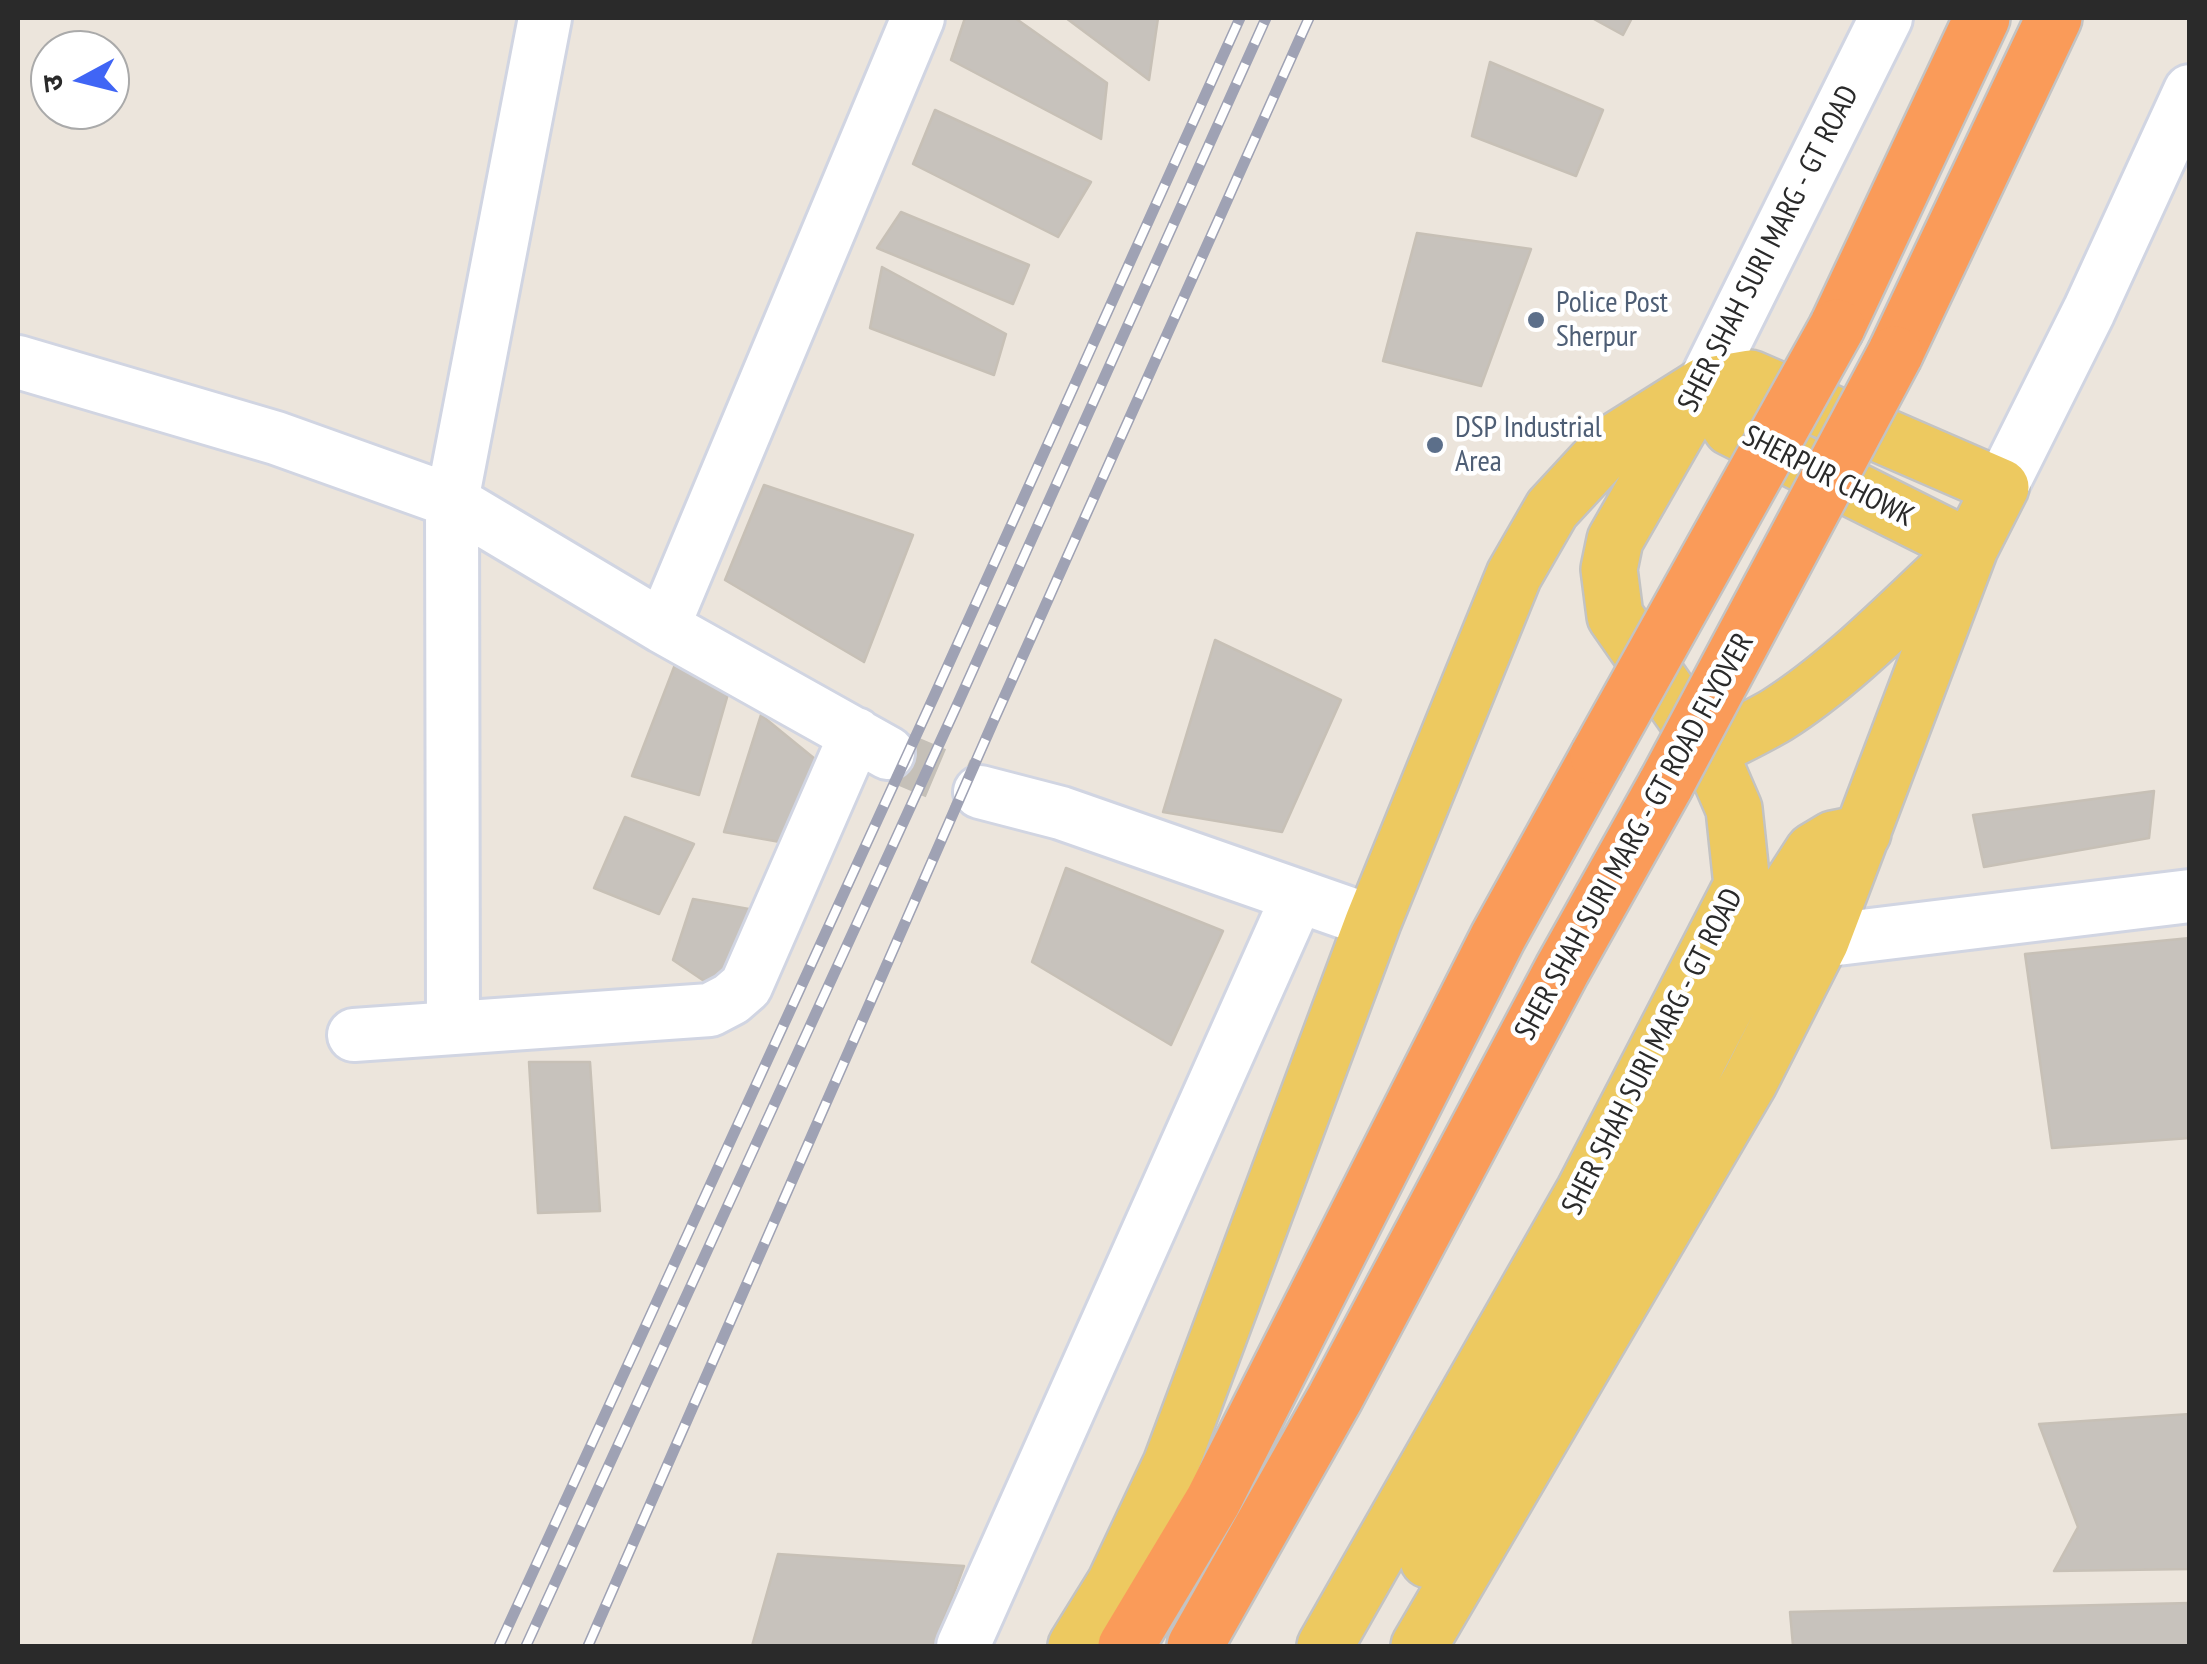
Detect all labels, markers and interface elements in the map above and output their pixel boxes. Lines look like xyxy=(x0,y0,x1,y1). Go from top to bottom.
north arrow xyxy=(30,30,130,130)
text: उ xyxy=(32,73,71,94)
street label: SHER SHAH SURI MARG - GT ROAD xyxy=(1671,80,1867,418)
place label: Police Post Sherpur xyxy=(1556,285,1668,356)
marker: Police Post Sherpur xyxy=(1525,309,1547,331)
place label: DSP Industrial Area xyxy=(1455,410,1602,480)
street label: SHERPUR CHOWK xyxy=(1737,419,1919,535)
marker: DSP Industrial Area xyxy=(1424,434,1446,456)
street label: SHER SHAH SURI MARG - GT ROAD FLYOVER xyxy=(1508,627,1762,1047)
street label: SHER SHAH SURI MARG - GT ROAD xyxy=(1555,883,1751,1221)

